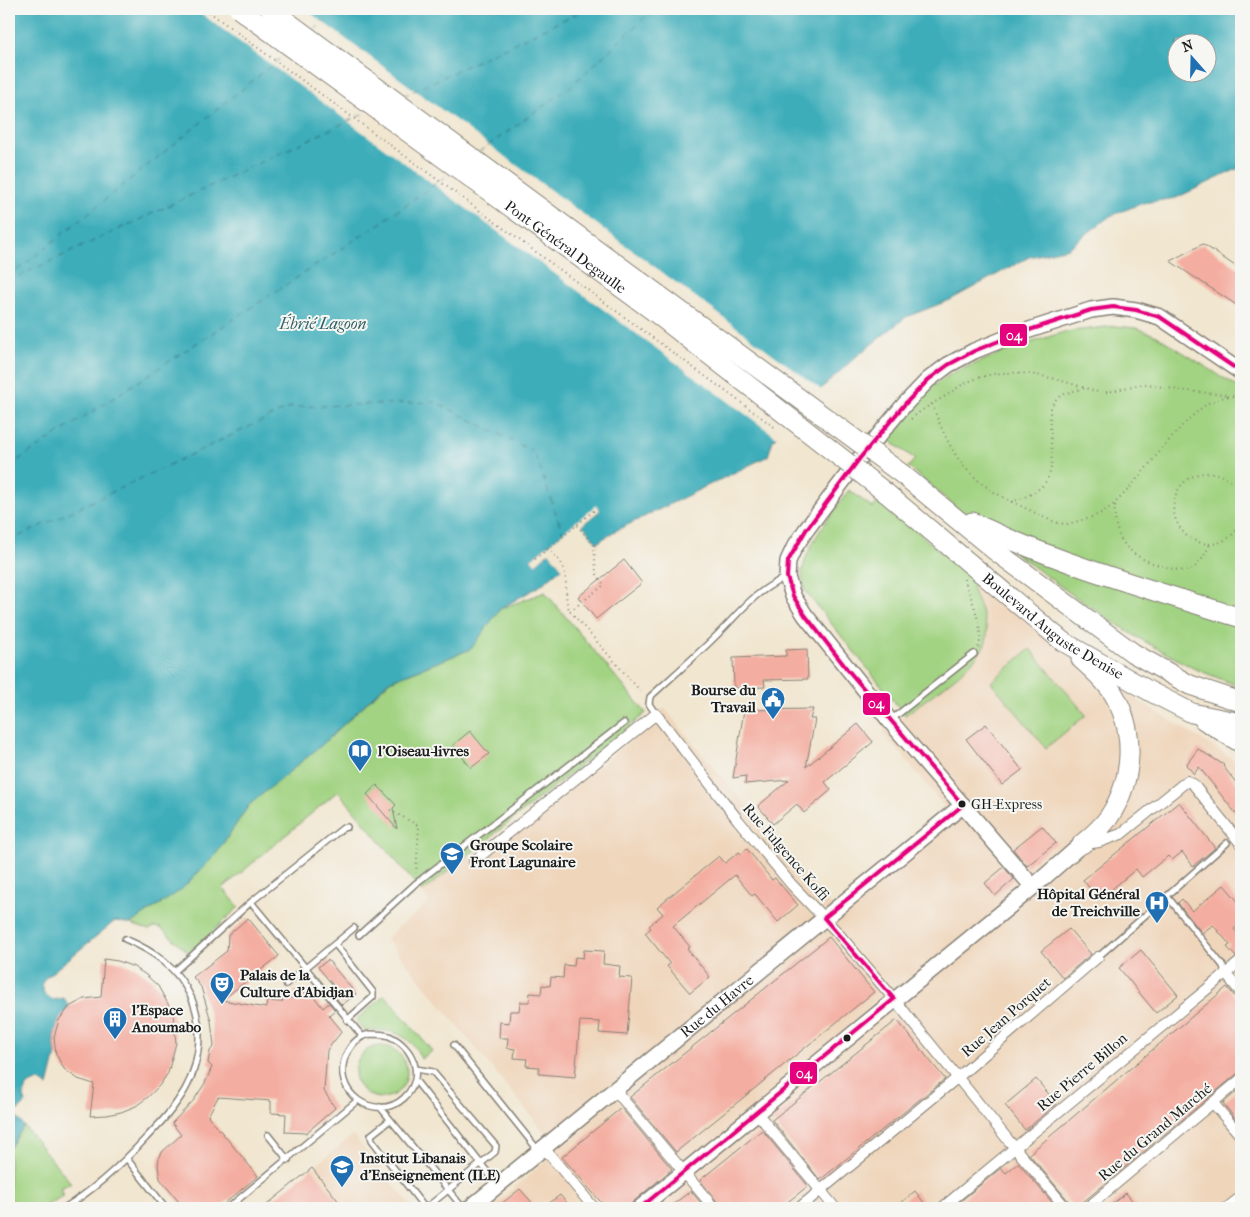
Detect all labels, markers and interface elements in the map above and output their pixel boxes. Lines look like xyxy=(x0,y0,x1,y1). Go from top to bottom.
north arrow xyxy=(1168,32,1218,82)
text: N xyxy=(1180,36,1196,56)
street label: Pont Général Degaulle xyxy=(501,197,630,298)
water label: Ébrié Lagoon xyxy=(279,313,366,333)
line badge: 04 xyxy=(999,323,1028,347)
text: 04 xyxy=(1006,327,1023,344)
street label: Boulevard Auguste Denise xyxy=(979,569,1127,684)
place label: Bourse du Travail xyxy=(691,681,757,716)
public building icon: Bourse du Travail xyxy=(760,686,786,720)
line badge: 04 xyxy=(862,692,891,716)
text: 04 xyxy=(868,695,885,712)
library icon: l'Oiseau-livres xyxy=(347,738,373,772)
place label: l'Oiseau-livres xyxy=(377,742,469,760)
place label: GH-Express xyxy=(971,796,1042,813)
marker: GH-Express xyxy=(957,799,967,809)
street label: Rue Fulgence Koffi xyxy=(739,800,833,904)
place label: Groupe Scolaire Front Lagunaire xyxy=(469,836,576,871)
school or university icon: Groupe Scolaire Front Lagunaire xyxy=(439,841,465,875)
place label: Hôpital Général de Treichville xyxy=(1037,885,1141,920)
hospital icon: Hôpital Général de Treichville xyxy=(1144,890,1170,924)
place label: Palais de la Culture d'Abidjan xyxy=(240,966,354,1001)
street label: Rue du Havre xyxy=(677,970,758,1041)
theatre icon: Palais de la Culture d'Abidjan xyxy=(209,971,235,1005)
street label: Rue Jean Porquet xyxy=(958,973,1055,1061)
place label: l'Espace Anoumabo xyxy=(131,1001,202,1036)
building icon: l'Espace Anoumabo xyxy=(102,1006,128,1040)
street label: Rue Pierre Billon xyxy=(1033,1029,1131,1115)
unlabelled marker xyxy=(842,1033,852,1043)
line badge: 04 xyxy=(789,1061,818,1085)
text: 04 xyxy=(796,1065,813,1082)
street label: Rue du Grand Marché xyxy=(1095,1079,1216,1185)
place label: Institut Libanais d'Enseignement (ILE) xyxy=(360,1149,500,1184)
school or university icon: Institut Libanais d'Enseignement (ILE) xyxy=(329,1154,355,1188)

